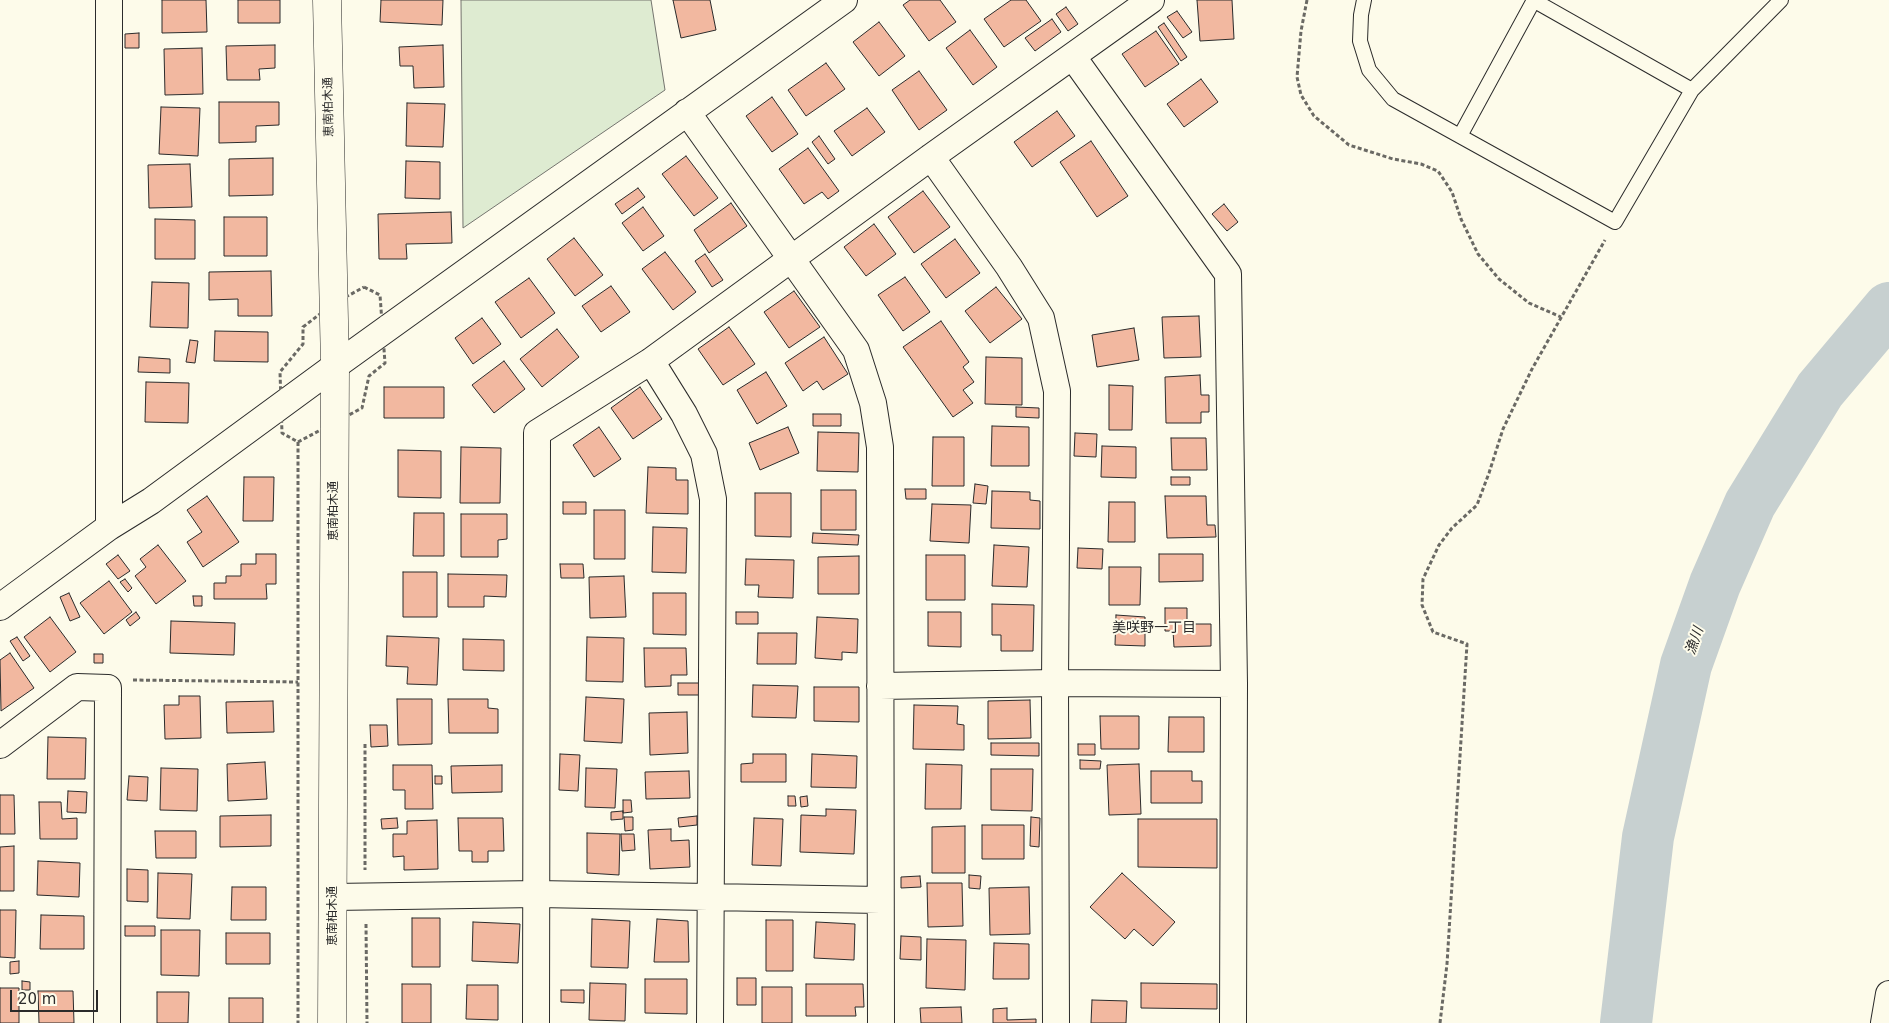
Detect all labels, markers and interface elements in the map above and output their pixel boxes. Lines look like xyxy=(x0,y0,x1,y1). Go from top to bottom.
street label: 恵南柏木通 xyxy=(321,77,337,137)
street label: 恵南柏木通 xyxy=(327,481,341,541)
district label: 美咲野一丁目 xyxy=(1112,620,1196,636)
water label: 漁川 xyxy=(1682,625,1708,657)
street label: 恵南柏木通 xyxy=(326,886,340,946)
scale bar xyxy=(12,980,100,1012)
text: 20 m xyxy=(18,990,56,1008)

